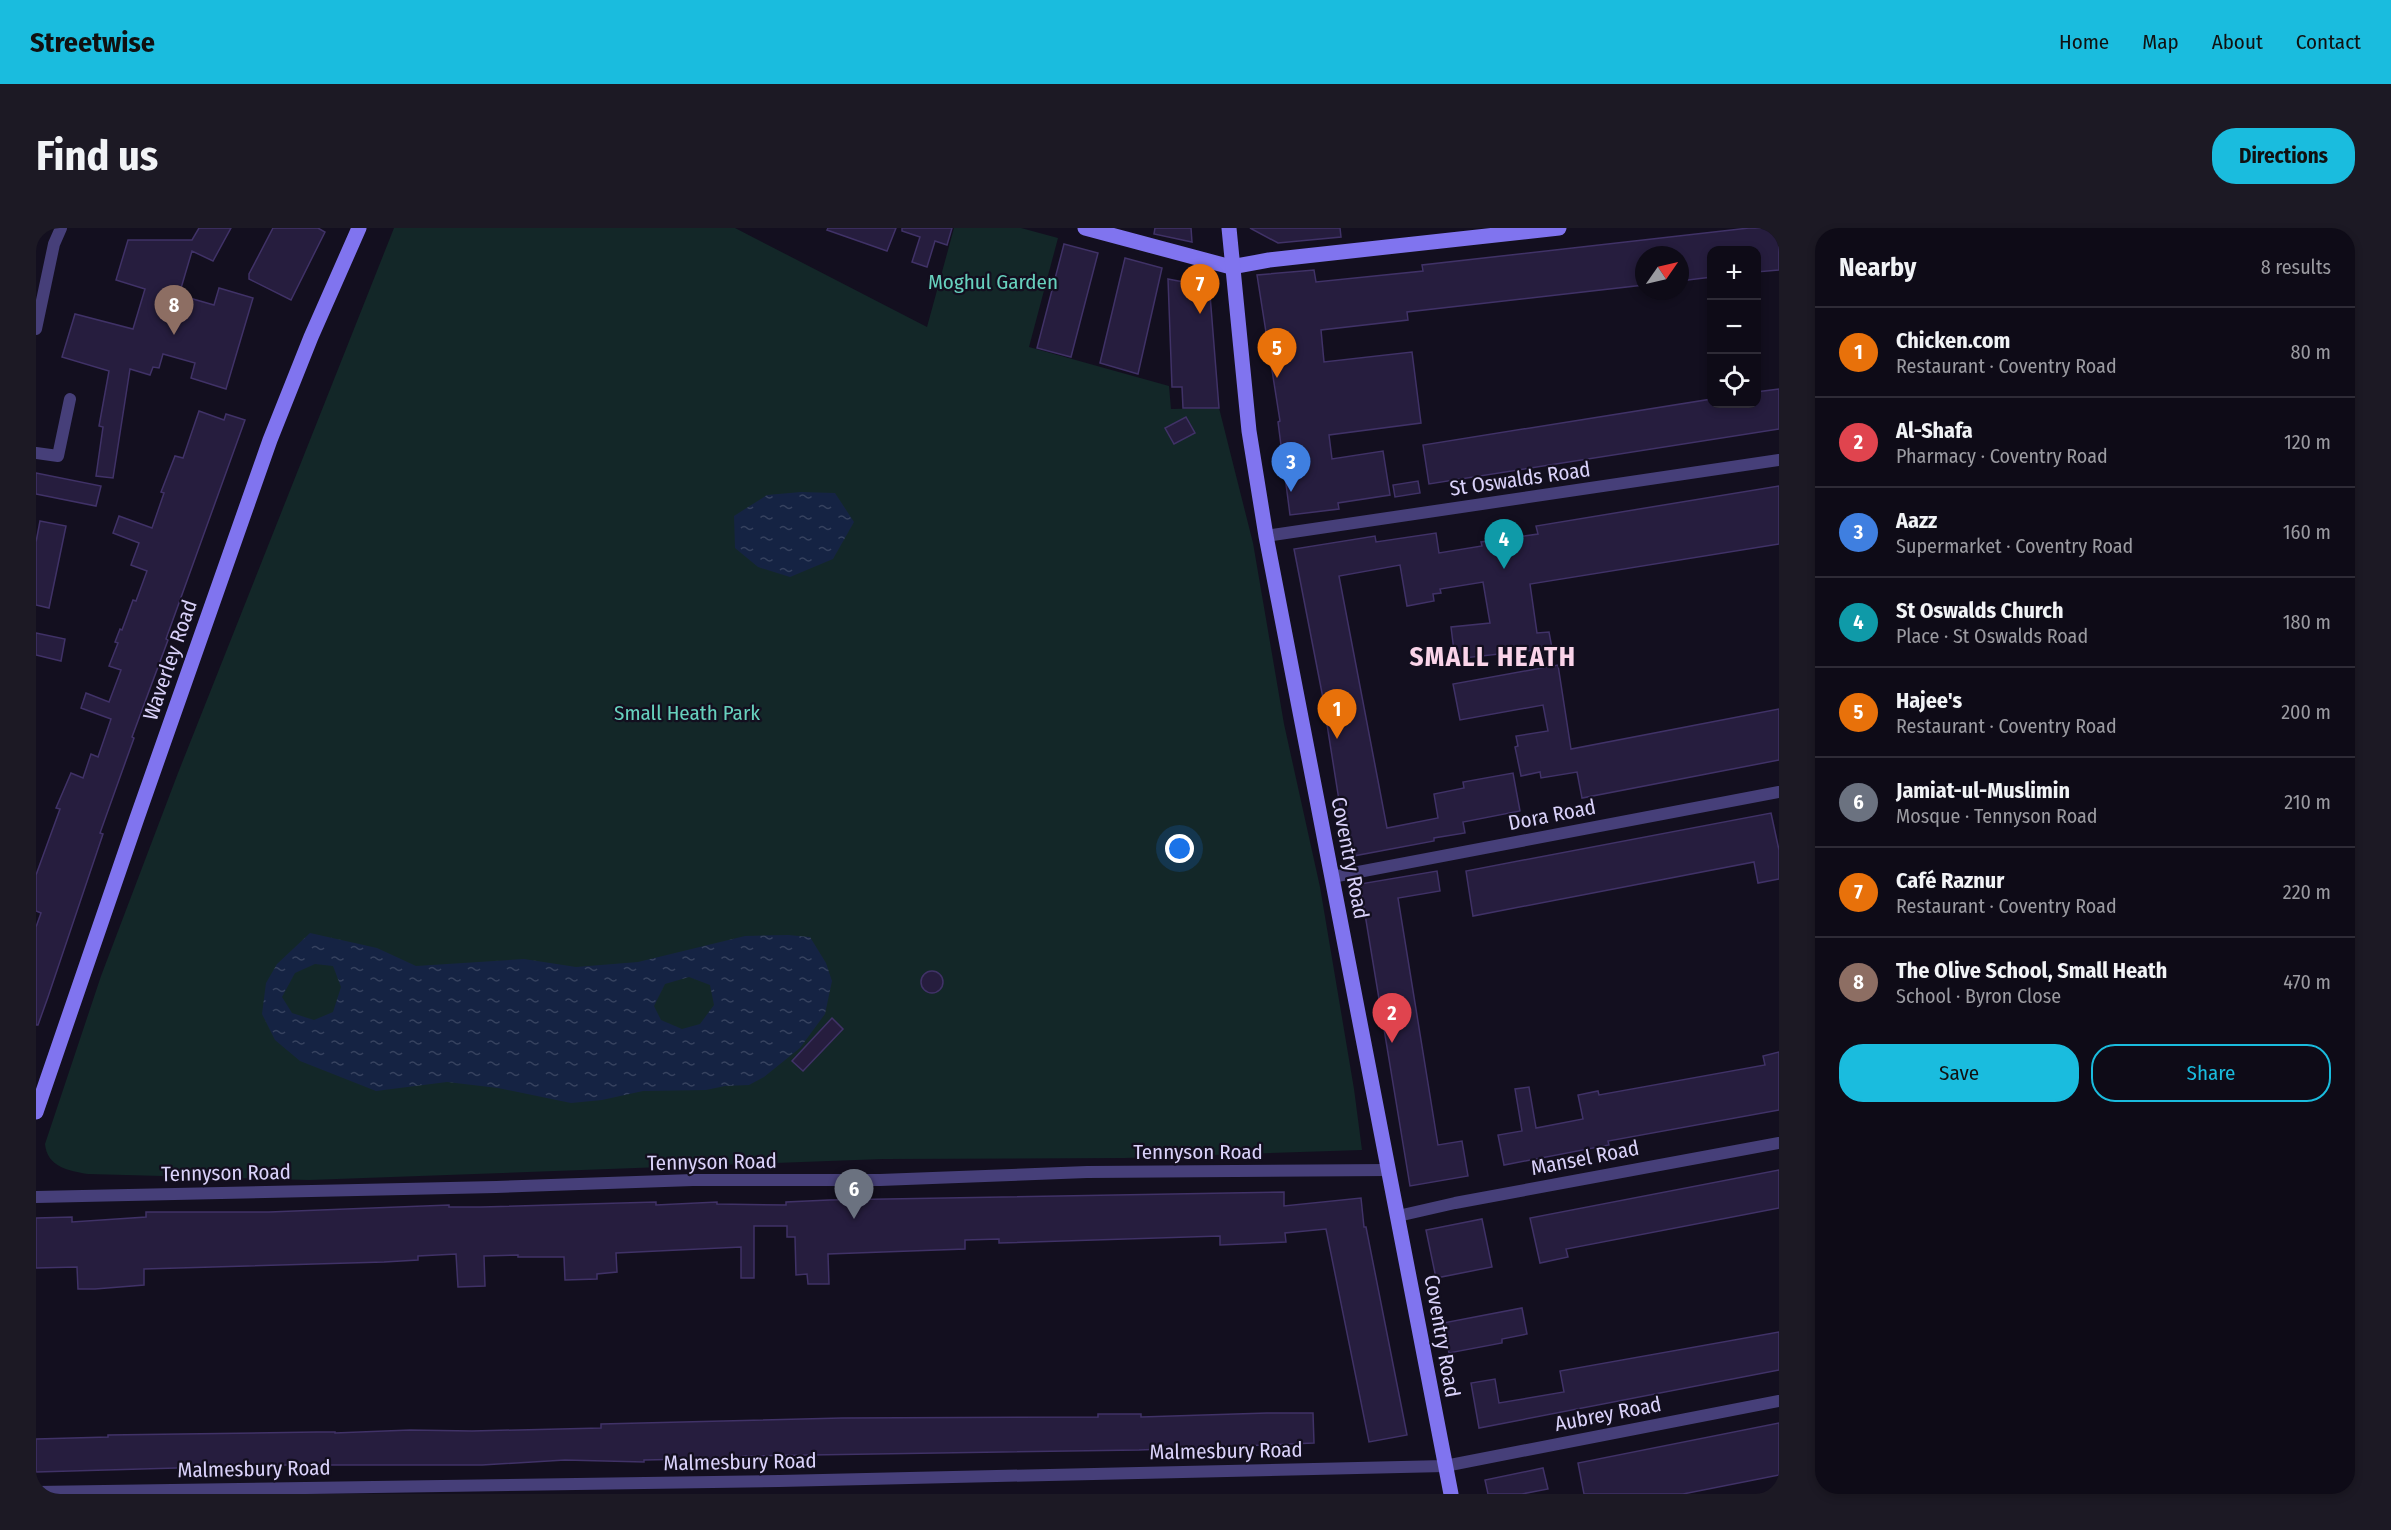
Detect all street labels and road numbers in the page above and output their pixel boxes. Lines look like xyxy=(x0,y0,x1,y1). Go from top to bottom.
street label: St Oswalds Road xyxy=(1448,456,1592,502)
street label: Waverley Road xyxy=(137,596,203,724)
street label: Dora Road xyxy=(1506,794,1598,836)
street label: Coventry Road xyxy=(1325,795,1375,921)
street label: Mansel Road xyxy=(1529,1135,1641,1181)
street label: Tennyson Road xyxy=(1133,1139,1263,1165)
street label: Tennyson Road xyxy=(647,1148,777,1176)
street label: Tennyson Road xyxy=(161,1159,291,1187)
street label: Coventry Road xyxy=(1418,1273,1466,1399)
street label: Aubrey Road xyxy=(1552,1391,1664,1437)
street label: Malmesbury Road xyxy=(1149,1437,1303,1465)
street label: Malmesbury Road xyxy=(663,1448,817,1476)
street label: Malmesbury Road xyxy=(177,1455,331,1483)

